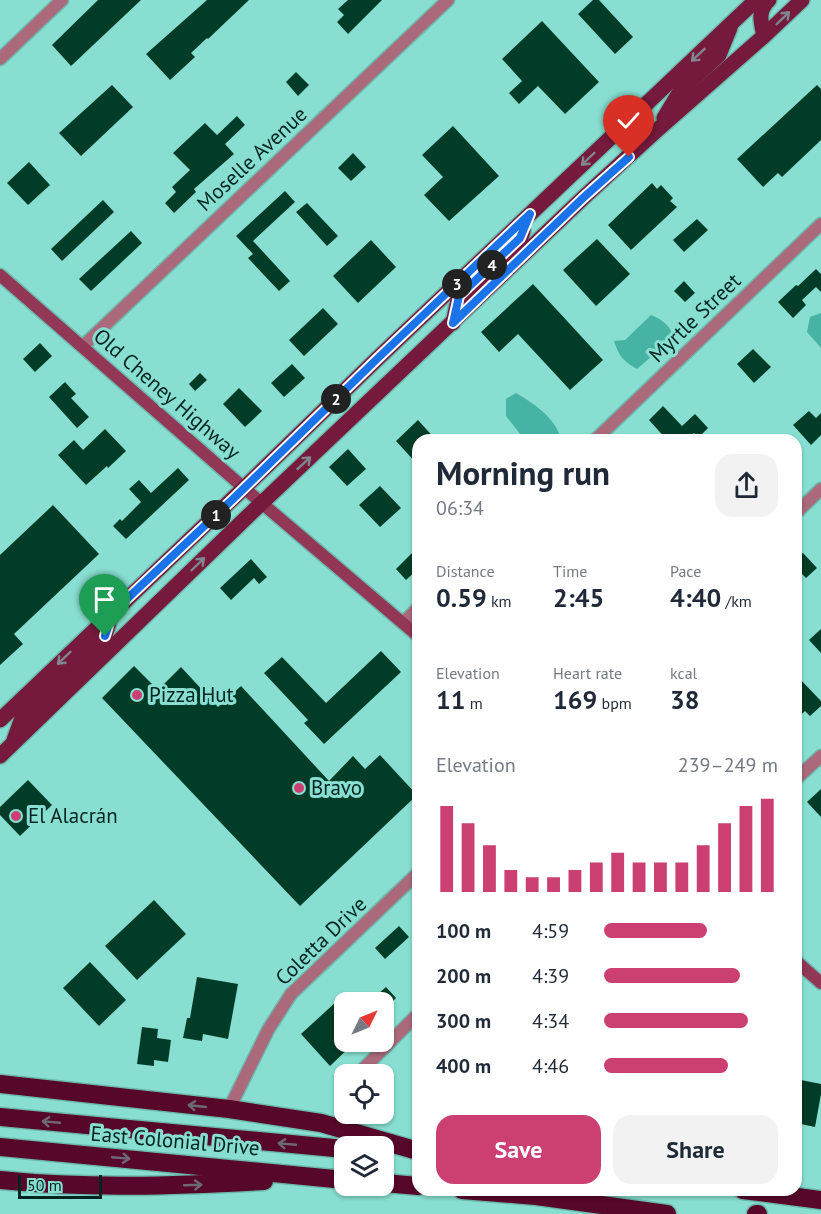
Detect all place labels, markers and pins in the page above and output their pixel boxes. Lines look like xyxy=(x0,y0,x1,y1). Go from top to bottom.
pin xyxy=(603,95,654,157)
pin: 4 xyxy=(477,250,507,280)
pin: 3 xyxy=(442,269,472,299)
pin: 2 xyxy=(321,384,351,414)
pin: 1 xyxy=(201,500,231,530)
pin xyxy=(79,574,130,636)
place label: Pizza Hut xyxy=(149,681,234,708)
marker: Pizza Hut xyxy=(130,688,144,702)
place label: Bravo xyxy=(311,774,362,801)
marker: Bravo xyxy=(292,781,306,795)
place label: El Alacrán xyxy=(28,802,118,829)
marker: El Alacrán xyxy=(9,809,23,823)

